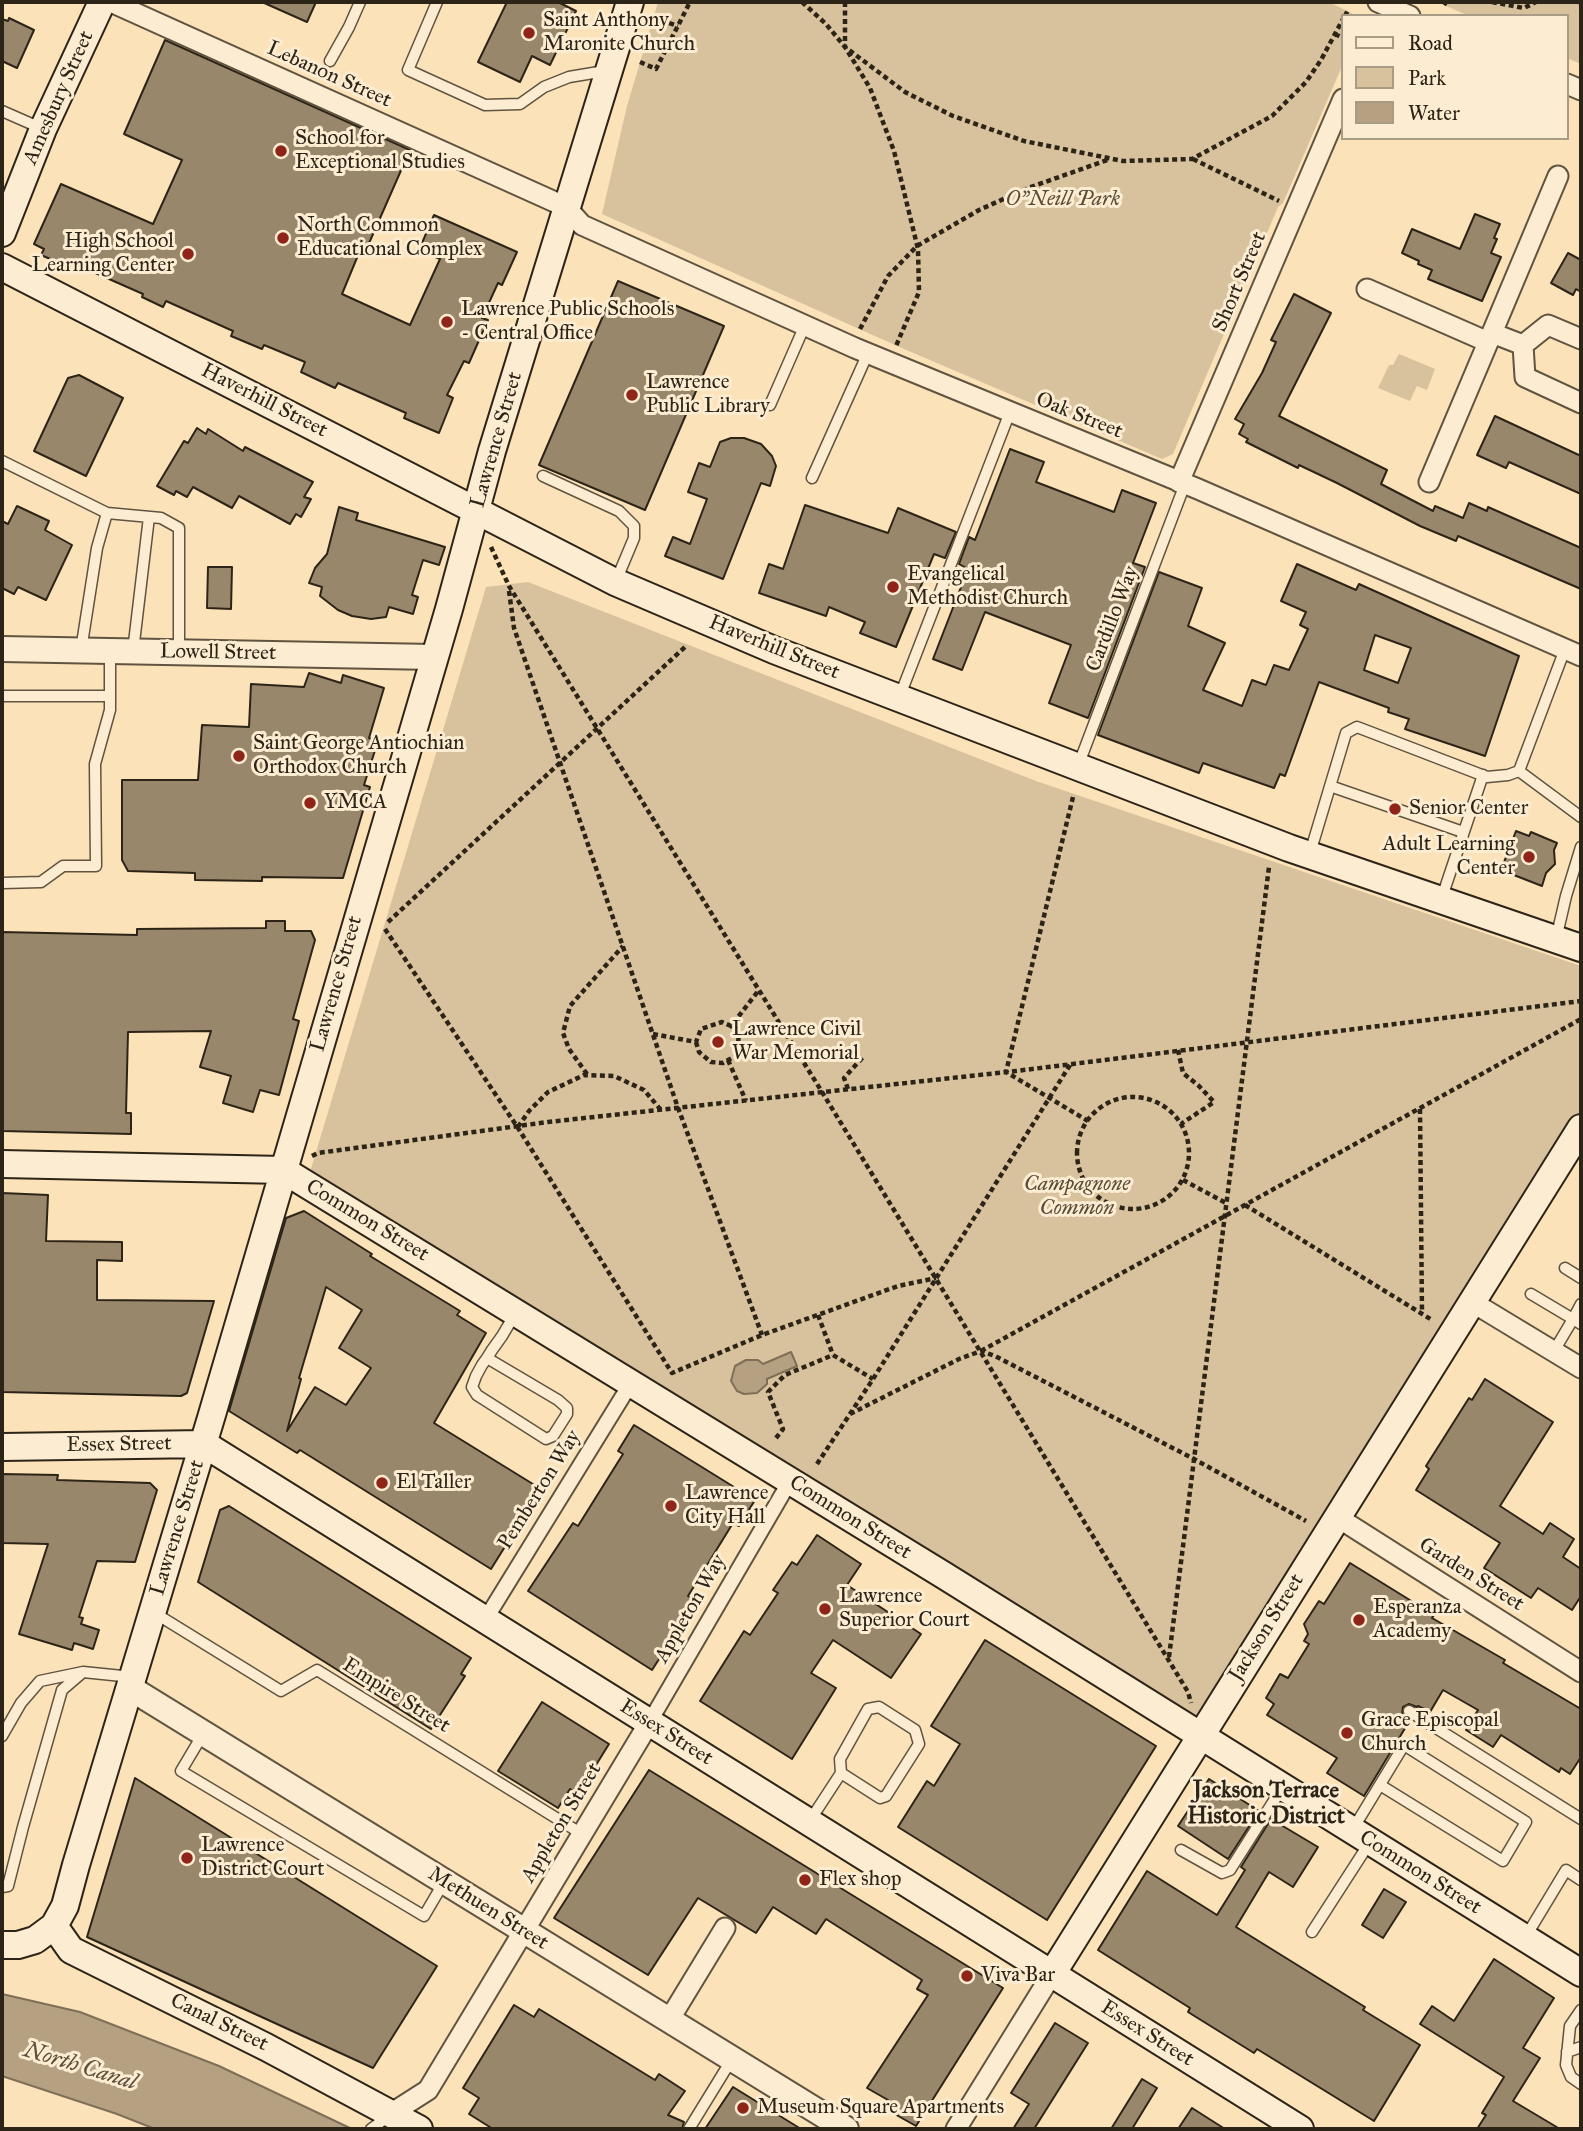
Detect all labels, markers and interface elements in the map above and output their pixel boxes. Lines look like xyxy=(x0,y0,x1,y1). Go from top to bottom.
place label: Saint Anthony Maronite Church xyxy=(543,8,695,58)
legend xyxy=(1342,14,1569,140)
marker: Saint Anthony Maronite Church xyxy=(521,25,537,41)
street label: Amesbury Street xyxy=(18,27,100,169)
text: Road xyxy=(1408,30,1453,56)
street label: Lebanon Street xyxy=(263,36,395,114)
text: Park xyxy=(1408,65,1446,91)
text: Water xyxy=(1408,100,1460,126)
place label: School for Exceptional Studies xyxy=(295,126,465,176)
marker: School for Exceptional Studies xyxy=(273,143,289,159)
park label: O"Neill Park xyxy=(1006,187,1120,213)
place label: North Common Educational Complex xyxy=(297,213,482,263)
street label: Short Street xyxy=(1208,228,1272,336)
place label: High School Learning Center xyxy=(32,229,174,279)
marker: North Common Educational Complex xyxy=(275,230,291,246)
marker: High School Learning Center xyxy=(180,246,196,262)
place label: Lawrence Public Schools - Central Office xyxy=(461,297,674,347)
marker: Lawrence Public Schools - Central Office xyxy=(439,314,455,330)
street label: Haverhill Street xyxy=(197,358,331,444)
street label: Lawrence Street xyxy=(466,369,528,511)
place label: Lawrence Public Library xyxy=(646,370,770,420)
marker: Lawrence Public Library xyxy=(624,387,640,403)
street label: Oak Street xyxy=(1032,387,1126,445)
place label: Evangelical Methodist Church xyxy=(907,562,1068,612)
street label: Cardillo Way xyxy=(1081,563,1145,675)
marker: Evangelical Methodist Church xyxy=(885,579,901,595)
street label: Haverhill Street xyxy=(705,610,843,686)
street label: Lowell Street xyxy=(160,639,276,667)
place label: Saint George Antiochian Orthodox Church xyxy=(253,731,464,781)
marker: Saint George Antiochian Orthodox Church xyxy=(231,748,247,764)
place label: YMCA xyxy=(324,790,387,816)
marker: YMCA xyxy=(302,795,318,811)
place label: Senior Center xyxy=(1409,796,1528,822)
marker: Senior Center xyxy=(1387,801,1403,817)
place label: Adult Learning Center xyxy=(1382,832,1515,882)
marker: Adult Learning Center xyxy=(1521,849,1537,865)
street label: Lawrence Street xyxy=(306,913,368,1055)
place label: Lawrence Civil War Memorial xyxy=(732,1017,861,1067)
marker: Lawrence Civil War Memorial xyxy=(710,1034,726,1050)
park label: Campagnone Common xyxy=(1024,1172,1130,1222)
street label: Common Street xyxy=(301,1174,433,1268)
street label: Pemberton Way xyxy=(493,1426,587,1554)
street label: Essex Street xyxy=(66,1431,172,1459)
street label: Lawrence Street xyxy=(145,1457,211,1599)
place label: El Taller xyxy=(396,1470,471,1496)
street label: Common Street xyxy=(784,1470,916,1566)
marker: El Taller xyxy=(374,1475,390,1491)
place label: Lawrence City Hall xyxy=(685,1481,768,1531)
marker: Lawrence City Hall xyxy=(663,1498,679,1514)
street label: Garden Street xyxy=(1414,1533,1528,1617)
street label: Appleton Way xyxy=(650,1550,732,1668)
street label: Jackson Street xyxy=(1224,1570,1310,1686)
place label: Lawrence Superior Court xyxy=(839,1584,970,1634)
place label: Esperanza Academy xyxy=(1373,1595,1462,1645)
marker: Lawrence Superior Court xyxy=(817,1601,833,1617)
marker: Esperanza Academy xyxy=(1351,1612,1367,1628)
street label: Empire Street xyxy=(338,1653,454,1739)
street label: Essex Street xyxy=(615,1694,717,1772)
place label: Grace Episcopal Church xyxy=(1361,1708,1499,1758)
marker: Grace Episcopal Church xyxy=(1339,1725,1355,1741)
street label: Appleton Street xyxy=(516,1758,608,1888)
district label: Jackson Terrace Historic District xyxy=(1187,1777,1345,1831)
street label: Common Street xyxy=(1354,1825,1486,1921)
place label: Lawrence District Court xyxy=(201,1833,324,1883)
marker: Lawrence District Court xyxy=(179,1850,195,1866)
street label: Methuen Street xyxy=(423,1862,553,1956)
place label: Flex shop xyxy=(819,1867,901,1893)
marker: Flex shop xyxy=(797,1872,813,1888)
place label: Viva Bar xyxy=(981,1963,1055,1989)
marker: Viva Bar xyxy=(959,1968,975,1984)
street label: Canal Street xyxy=(166,1988,272,2058)
street label: Essex Street xyxy=(1096,1995,1198,2073)
water label: North Canal xyxy=(20,2037,140,2097)
place label: Museum Square Apartments xyxy=(757,2095,1004,2121)
marker: Museum Square Apartments xyxy=(735,2100,751,2116)

